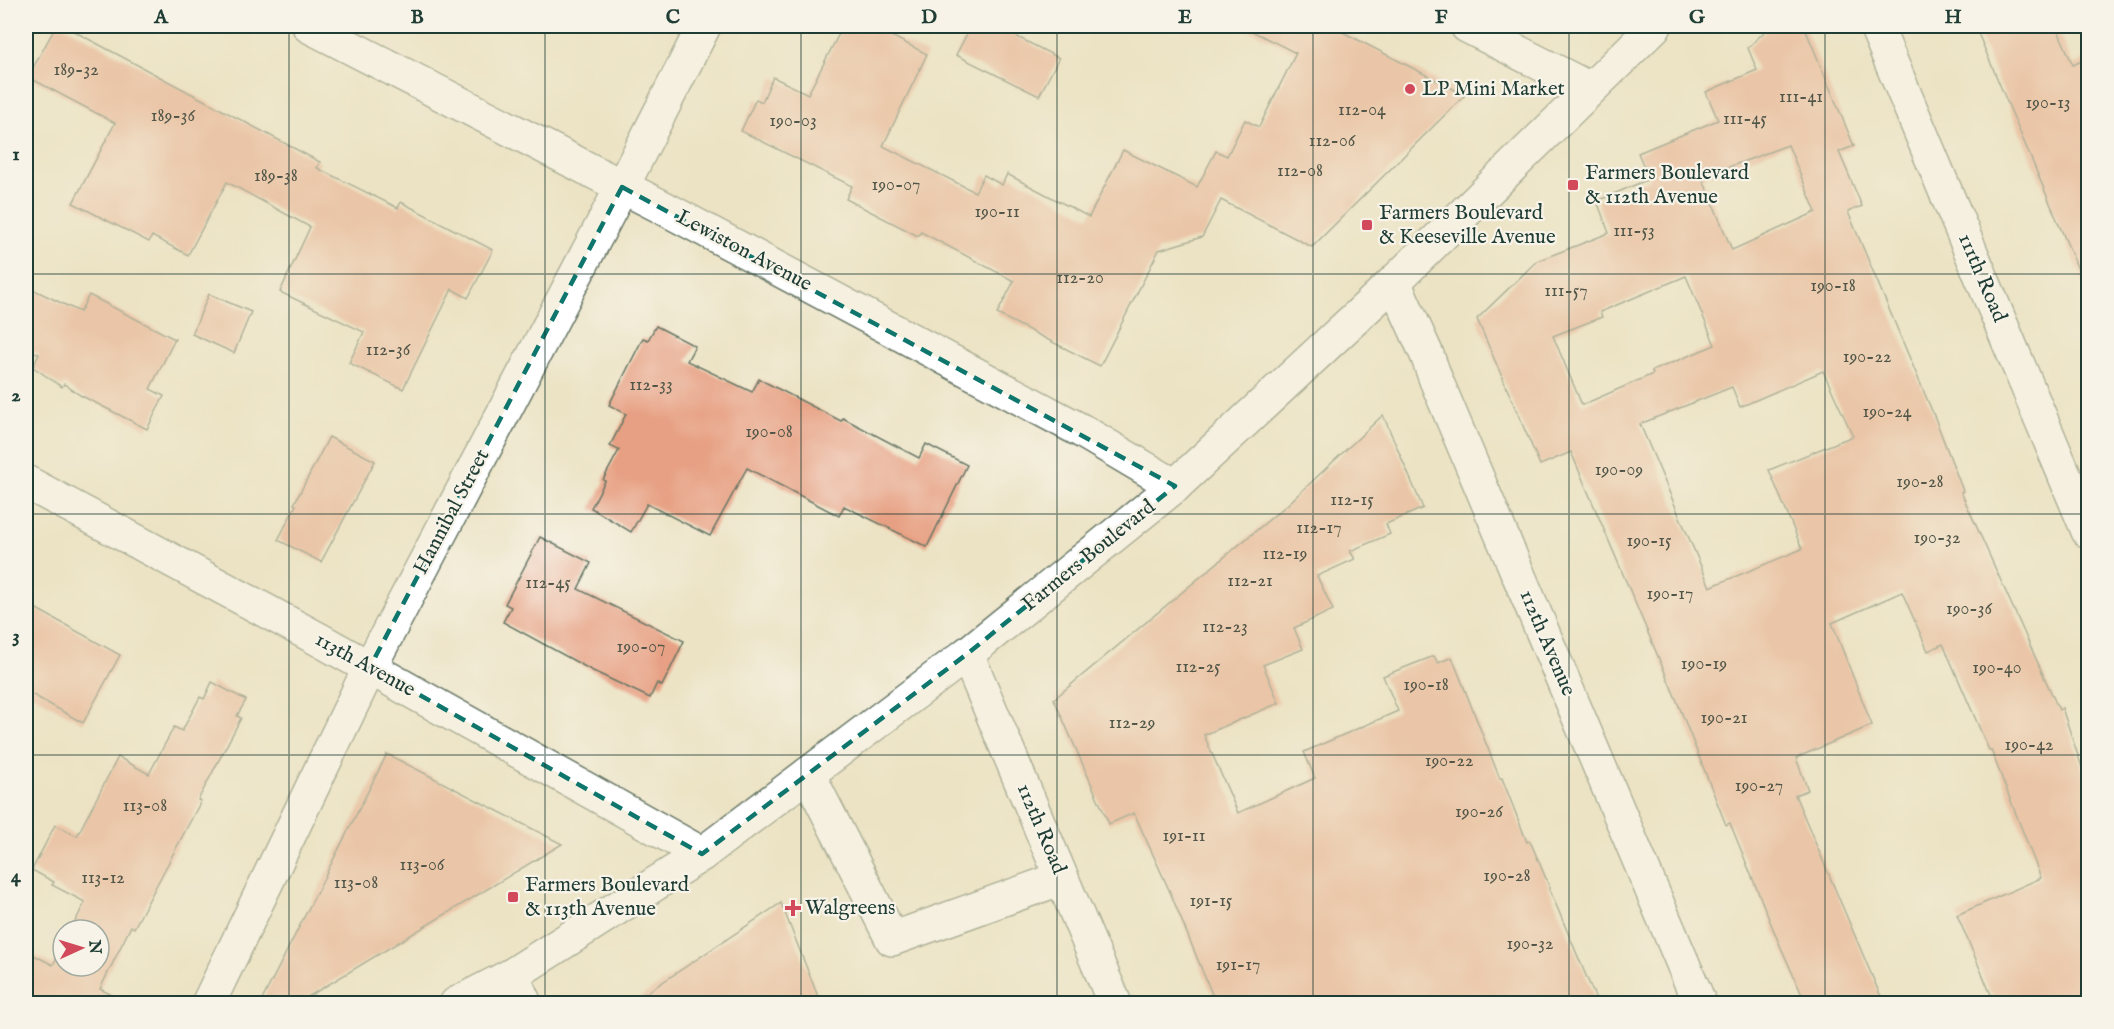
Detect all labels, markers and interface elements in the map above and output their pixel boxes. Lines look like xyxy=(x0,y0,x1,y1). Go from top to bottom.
text: A xyxy=(153,5,169,30)
text: B xyxy=(410,5,424,30)
text: C xyxy=(666,5,680,30)
text: D xyxy=(921,5,937,30)
text: E xyxy=(1178,5,1192,30)
text: F xyxy=(1435,5,1448,30)
text: G xyxy=(1689,5,1706,30)
text: H xyxy=(1944,5,1962,30)
house number: 189-32 xyxy=(53,59,99,82)
place label: LP Mini Market xyxy=(1422,76,1565,103)
marker: LP Mini Market xyxy=(1403,82,1417,96)
house number: 111-41 xyxy=(1779,86,1823,109)
house number: 190-13 xyxy=(2025,92,2071,115)
house number: 112-04 xyxy=(1338,99,1386,122)
house number: 189-36 xyxy=(151,105,196,128)
house number: 111-45 xyxy=(1723,108,1767,131)
house number: 190-03 xyxy=(769,110,817,133)
house number: 112-06 xyxy=(1309,130,1356,153)
text: 1 xyxy=(12,142,20,167)
house number: 112-08 xyxy=(1277,160,1323,183)
place label: Farmers Boulevard & 112th Avenue xyxy=(1585,160,1750,211)
house number: 189-38 xyxy=(254,165,298,188)
house number: 190-07 xyxy=(871,174,921,197)
marker: Farmers Boulevard & 112th Avenue xyxy=(1566,178,1580,192)
place label: Farmers Boulevard & Keeseville Avenue xyxy=(1379,200,1556,251)
house number: 190-11 xyxy=(974,201,1020,224)
street label: Lewiston Avenue xyxy=(671,204,817,298)
marker: Farmers Boulevard & Keeseville Avenue xyxy=(1360,218,1374,232)
house number: 111-53 xyxy=(1613,220,1655,243)
street label: 111th Road xyxy=(1951,230,2013,327)
house number: 112-20 xyxy=(1056,267,1104,290)
house number: 190-18 xyxy=(1810,275,1856,298)
house number: 111-57 xyxy=(1544,280,1588,303)
house number: 112-36 xyxy=(366,339,411,362)
house number: 190-22 xyxy=(1843,346,1891,369)
house number: 112-33 xyxy=(629,374,673,397)
text: 2 xyxy=(11,383,21,408)
house number: 190-24 xyxy=(1862,401,1912,424)
house number: 190-08 xyxy=(745,421,793,444)
street label: Hannibal Street xyxy=(408,445,496,579)
house number: 190-09 xyxy=(1595,459,1643,482)
house number: 190-28 xyxy=(1896,471,1944,494)
house number: 112-15 xyxy=(1330,489,1374,512)
street label: Farmers Boulevard xyxy=(1017,493,1162,618)
house number: 112-17 xyxy=(1296,517,1342,540)
house number: 190-32 xyxy=(1914,527,1960,550)
house number: 190-15 xyxy=(1627,530,1672,553)
house number: 112-19 xyxy=(1263,543,1307,566)
house number: 112-21 xyxy=(1227,570,1273,593)
house number: 112-45 xyxy=(525,572,571,595)
house number: 190-17 xyxy=(1647,583,1693,606)
street label: 112th Avenue xyxy=(1513,586,1582,700)
house number: 190-36 xyxy=(1946,598,1992,621)
house number: 112-23 xyxy=(1202,616,1248,639)
text: 3 xyxy=(12,624,20,649)
street label: 113th Avenue xyxy=(310,626,420,704)
house number: 190-07 xyxy=(616,636,666,659)
house number: 190-19 xyxy=(1681,653,1727,676)
house number: 112-25 xyxy=(1175,656,1221,679)
house number: 190-40 xyxy=(1972,657,2022,680)
house number: 190-18 xyxy=(1403,674,1449,697)
house number: 190-21 xyxy=(1701,707,1747,730)
house number: 112-29 xyxy=(1109,712,1155,735)
house number: 190-42 xyxy=(2004,734,2054,757)
house number: 190-22 xyxy=(1425,750,1473,773)
house number: 190-27 xyxy=(1735,775,1783,798)
street label: 112th Road xyxy=(1010,780,1072,879)
house number: 113-08 xyxy=(123,795,167,818)
house number: 190-26 xyxy=(1455,801,1503,824)
house number: 191-11 xyxy=(1163,825,1205,848)
house number: 113-06 xyxy=(400,854,445,877)
text: 4 xyxy=(11,864,22,889)
house number: 190-28 xyxy=(1483,865,1531,888)
house number: 113-12 xyxy=(81,867,125,890)
house number: 113-08 xyxy=(334,872,378,895)
place label: Farmers Boulevard & 113th Avenue xyxy=(525,872,690,923)
marker: Farmers Boulevard & 113th Avenue xyxy=(506,890,520,904)
house number: 191-15 xyxy=(1190,890,1233,913)
place label: Walgreens xyxy=(805,895,896,922)
marker: Walgreens xyxy=(786,901,800,915)
north arrow xyxy=(51,918,111,978)
house number: 190-32 xyxy=(1507,933,1553,956)
text: N xyxy=(83,938,104,955)
house number: 191-17 xyxy=(1216,954,1260,977)

